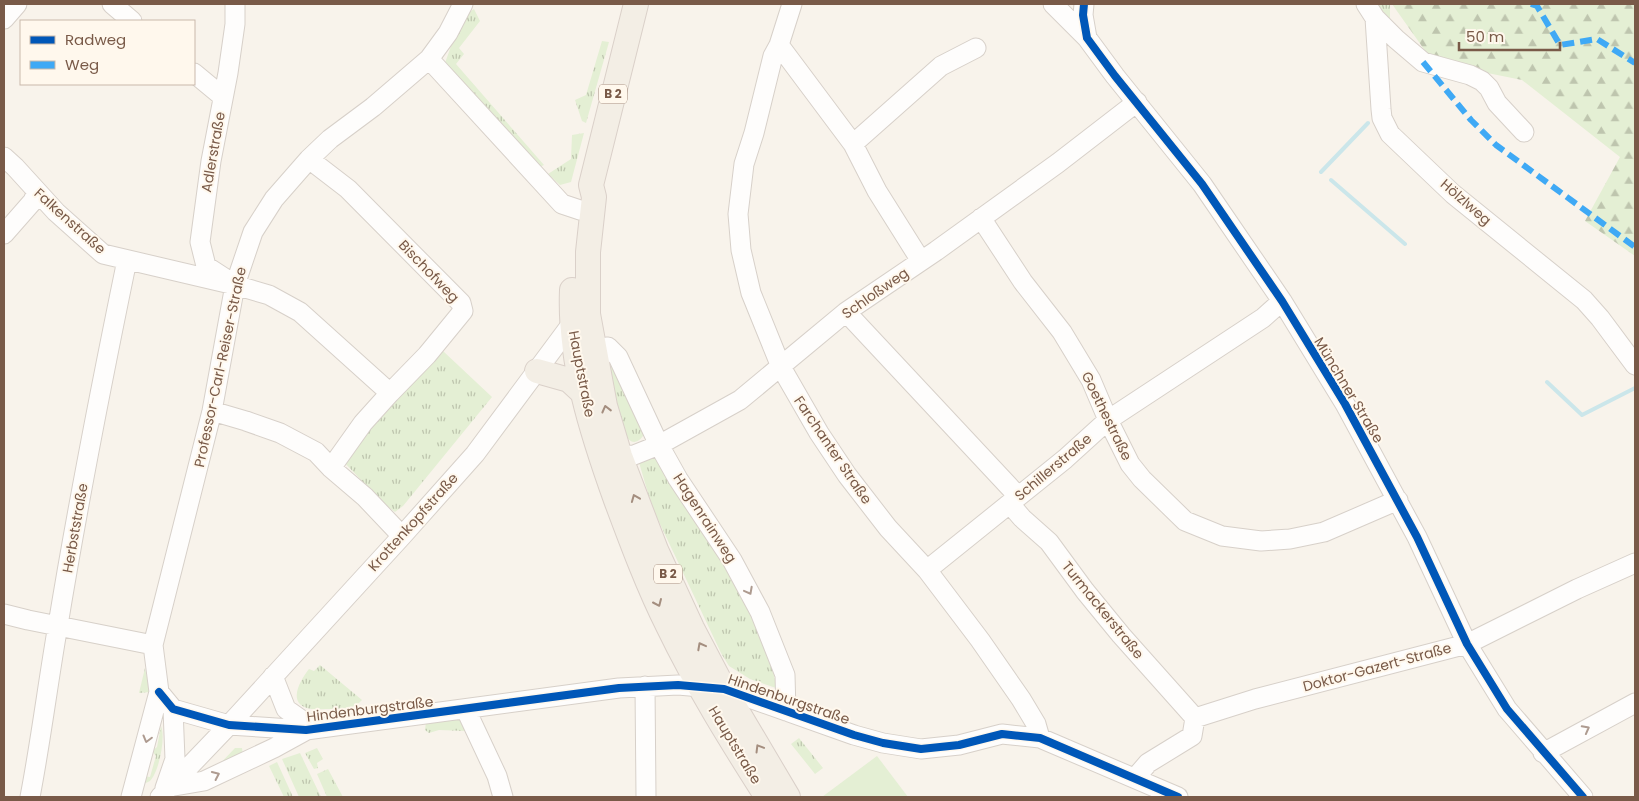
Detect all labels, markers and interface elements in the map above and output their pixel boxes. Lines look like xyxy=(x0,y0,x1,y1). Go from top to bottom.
legend xyxy=(20,20,195,85)
scale bar xyxy=(1459,20,1560,52)
text: 50 m xyxy=(1466,26,1504,47)
text: Radweg xyxy=(65,29,126,50)
text: Weg xyxy=(65,54,99,75)
road number: B 2 xyxy=(599,85,627,104)
street label: Adlerstraße xyxy=(196,110,230,194)
street label: Hölzlweg xyxy=(1436,174,1496,230)
street label: Falkenstraße xyxy=(30,183,110,259)
street label: Bischofweg xyxy=(394,235,464,307)
street label: Schloßweg xyxy=(838,263,912,323)
street label: Professor-Carl-Reiser-Straße xyxy=(189,265,251,469)
street label: Hauptstraße xyxy=(564,329,600,419)
street label: Münchner Straße xyxy=(1309,333,1389,447)
street label: Goethestraße xyxy=(1077,368,1137,464)
street label: Farchanter Straße xyxy=(789,392,877,508)
one-way arrow xyxy=(601,405,612,414)
street label: Schillerstraße xyxy=(1010,429,1096,505)
street label: Krottenkopfstraße xyxy=(363,468,463,575)
street label: Hagenrainweg xyxy=(669,469,741,567)
street label: Herbststraße xyxy=(57,481,93,574)
one-way arrow xyxy=(631,494,641,502)
street label: Turmackerstraße xyxy=(1057,557,1149,663)
road number: B 2 xyxy=(654,564,682,584)
one-way arrow xyxy=(743,585,753,594)
one-way arrow xyxy=(651,598,662,607)
street label: Doktor-Gazert-Straße xyxy=(1301,637,1454,696)
one-way arrow xyxy=(698,642,708,651)
street label: Hindenburgstraße xyxy=(725,669,853,729)
street label: Hindenburgstraße xyxy=(305,691,435,727)
street label: Hauptstraße xyxy=(704,702,766,788)
one-way arrow xyxy=(1581,725,1590,735)
one-way arrow xyxy=(142,734,152,742)
one-way arrow xyxy=(756,745,766,754)
one-way arrow xyxy=(211,771,220,782)

